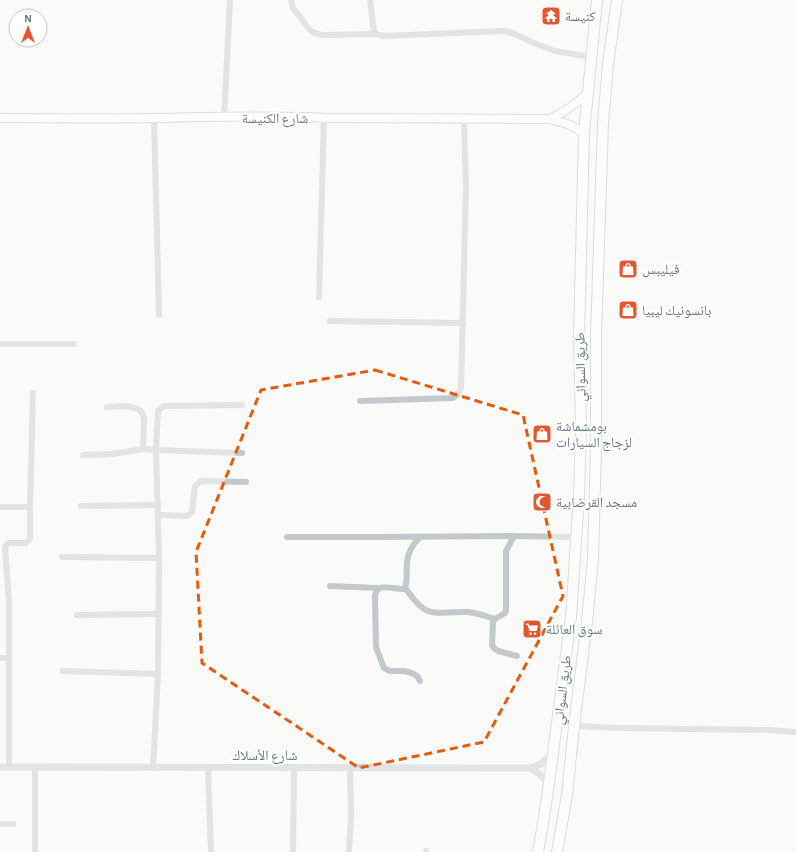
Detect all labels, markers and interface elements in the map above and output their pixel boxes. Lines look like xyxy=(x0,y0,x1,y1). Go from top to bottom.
temple icon: كنيسة xyxy=(540,5,562,27)
north arrow xyxy=(8,8,48,48)
place label: كنيسة xyxy=(565,10,596,24)
text: N xyxy=(24,13,32,24)
street label: شارع الكنيسة xyxy=(242,112,308,128)
shop icon: فيليبس xyxy=(617,258,639,280)
place label: فيليبس xyxy=(642,263,680,278)
shop icon: بانسونيك ليبيا xyxy=(617,299,639,321)
place label: بانسونيك ليبيا xyxy=(642,304,711,319)
street label: طريق السواني xyxy=(573,332,592,402)
place label: بومشماشة لزجاج السيارات xyxy=(556,420,632,452)
shop icon: بومشماشة لزجاج السيارات xyxy=(531,423,553,445)
mosque icon: مسجد القرضابية xyxy=(531,491,553,513)
place label: مسجد القرضابية xyxy=(556,496,637,511)
supermarket icon: سوق العائلة xyxy=(521,618,543,640)
place label: سوق العائلة xyxy=(546,623,602,638)
street label: طريق السواني xyxy=(552,655,578,726)
street label: شارع الأسلاك xyxy=(232,749,298,765)

